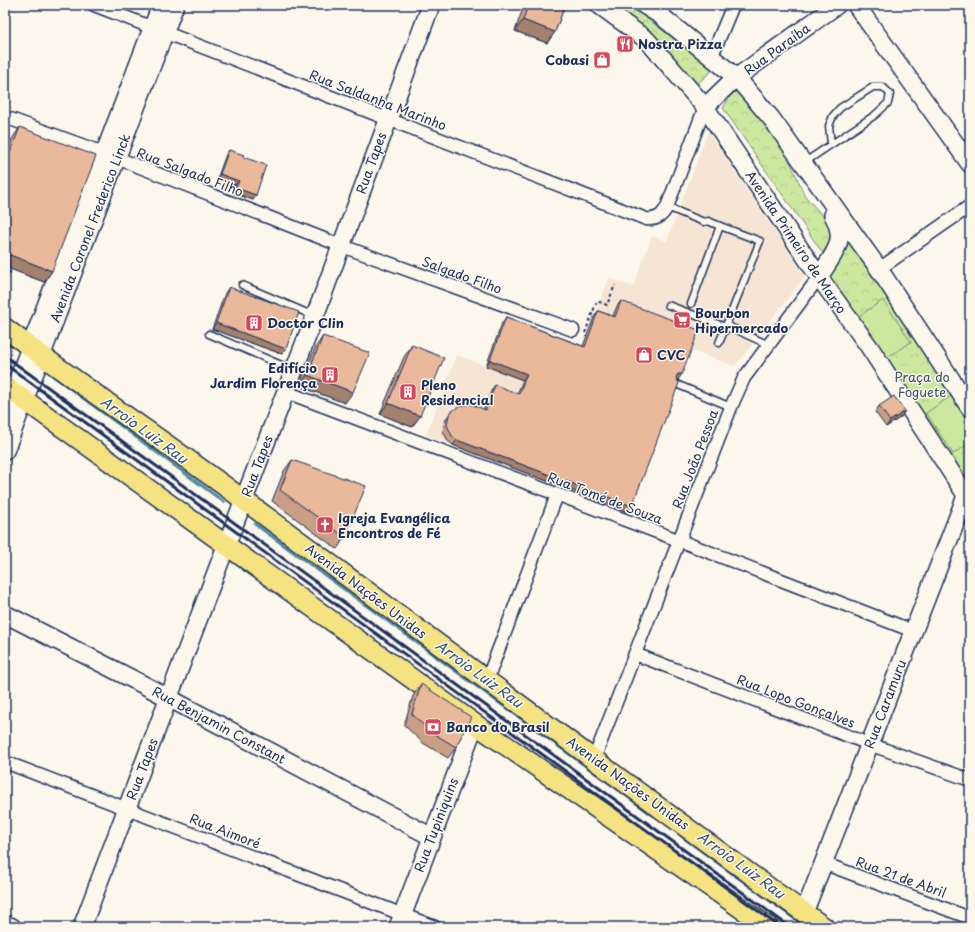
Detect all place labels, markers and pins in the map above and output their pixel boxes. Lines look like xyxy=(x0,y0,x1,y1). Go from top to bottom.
restaurant icon: Nostra Pizza xyxy=(615,34,635,54)
place label: Nostra Pizza xyxy=(638,34,723,53)
place label: Cobasi xyxy=(545,50,589,69)
shop icon: Cobasi xyxy=(592,50,612,70)
place label: Bourbon Hipermercado xyxy=(695,303,788,337)
supermarket icon: Bourbon Hipermercado xyxy=(672,310,692,330)
building icon: Doctor Clin xyxy=(244,313,264,333)
place label: Doctor Clin xyxy=(267,313,344,332)
shop icon: CVC xyxy=(634,345,654,365)
place label: CVC xyxy=(657,345,686,364)
place label: Edifício Jardim Florença xyxy=(210,358,317,392)
building icon: Edifício Jardim Florença xyxy=(320,365,340,385)
place label: Pleno Residencial xyxy=(421,375,494,409)
building icon: Pleno Residencial xyxy=(398,382,418,402)
place label: Igreja Evangélica Encontros de Fé xyxy=(338,508,451,542)
church icon: Igreja Evangélica Encontros de Fé xyxy=(315,515,335,535)
bank icon: Banco do Brasil xyxy=(423,717,443,737)
place label: Banco do Brasil xyxy=(446,717,550,736)

